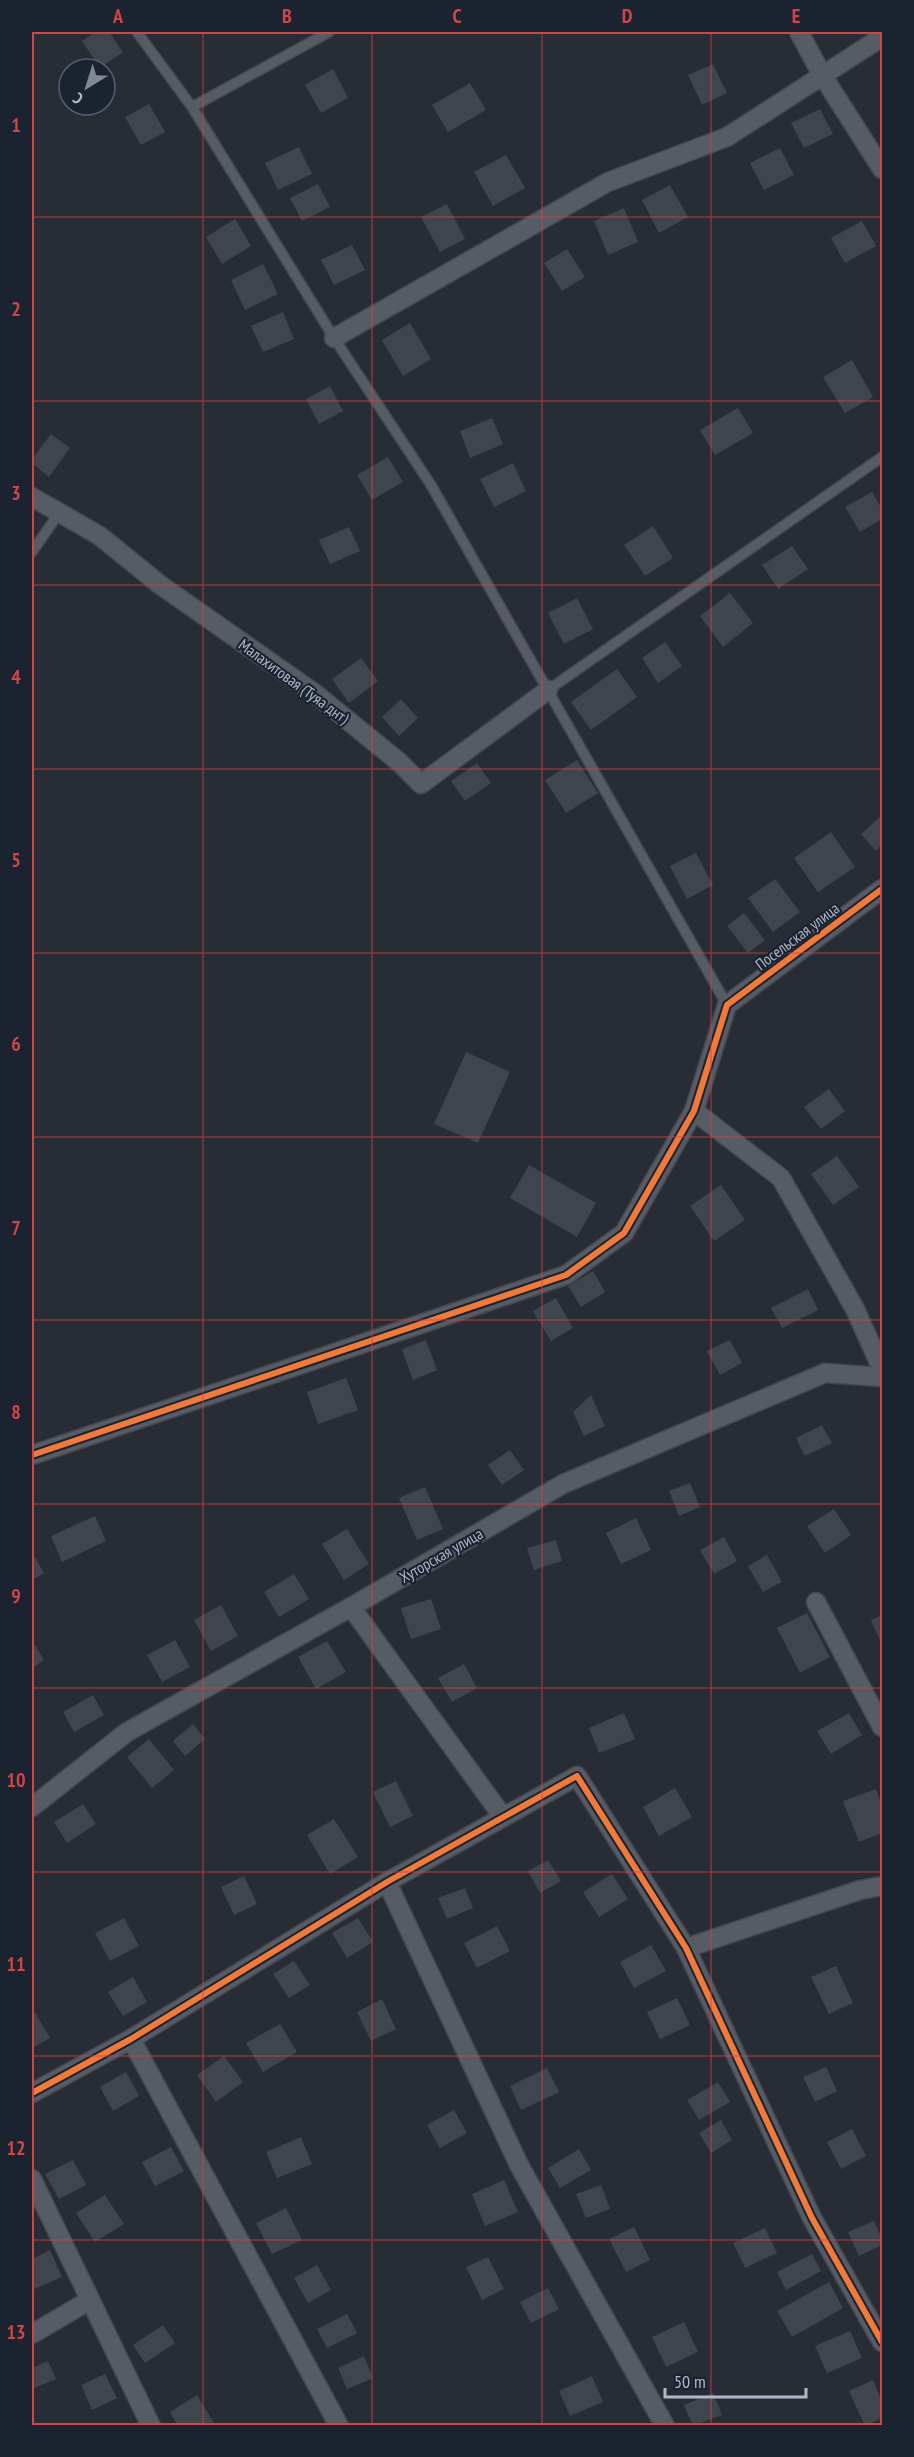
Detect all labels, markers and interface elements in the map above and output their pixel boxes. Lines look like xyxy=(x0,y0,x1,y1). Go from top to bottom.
text: A xyxy=(112,3,124,29)
text: B xyxy=(282,3,292,29)
text: C xyxy=(452,3,462,29)
text: D xyxy=(622,3,633,29)
text: E xyxy=(792,3,800,29)
north arrow xyxy=(57,57,117,117)
text: С xyxy=(68,88,87,109)
text: 1 xyxy=(11,112,21,138)
text: 2 xyxy=(11,296,21,322)
text: 3 xyxy=(11,480,21,506)
street label: Малахитовая (Туяа днт) xyxy=(235,634,353,728)
text: 4 xyxy=(11,664,21,690)
text: 5 xyxy=(11,847,21,873)
street label: Посельская улица xyxy=(751,898,843,974)
text: 6 xyxy=(11,1031,21,1057)
text: 7 xyxy=(11,1215,21,1241)
text: 8 xyxy=(11,1399,21,1425)
street label: Хуторская улица xyxy=(396,1523,486,1587)
text: 9 xyxy=(11,1583,21,1609)
text: 10 xyxy=(6,1767,26,1793)
text: 11 xyxy=(6,1951,26,1977)
text: 12 xyxy=(6,2135,26,2161)
text: 13 xyxy=(6,2319,26,2345)
scale bar xyxy=(665,2361,806,2399)
text: 50 m xyxy=(674,2370,706,2393)

